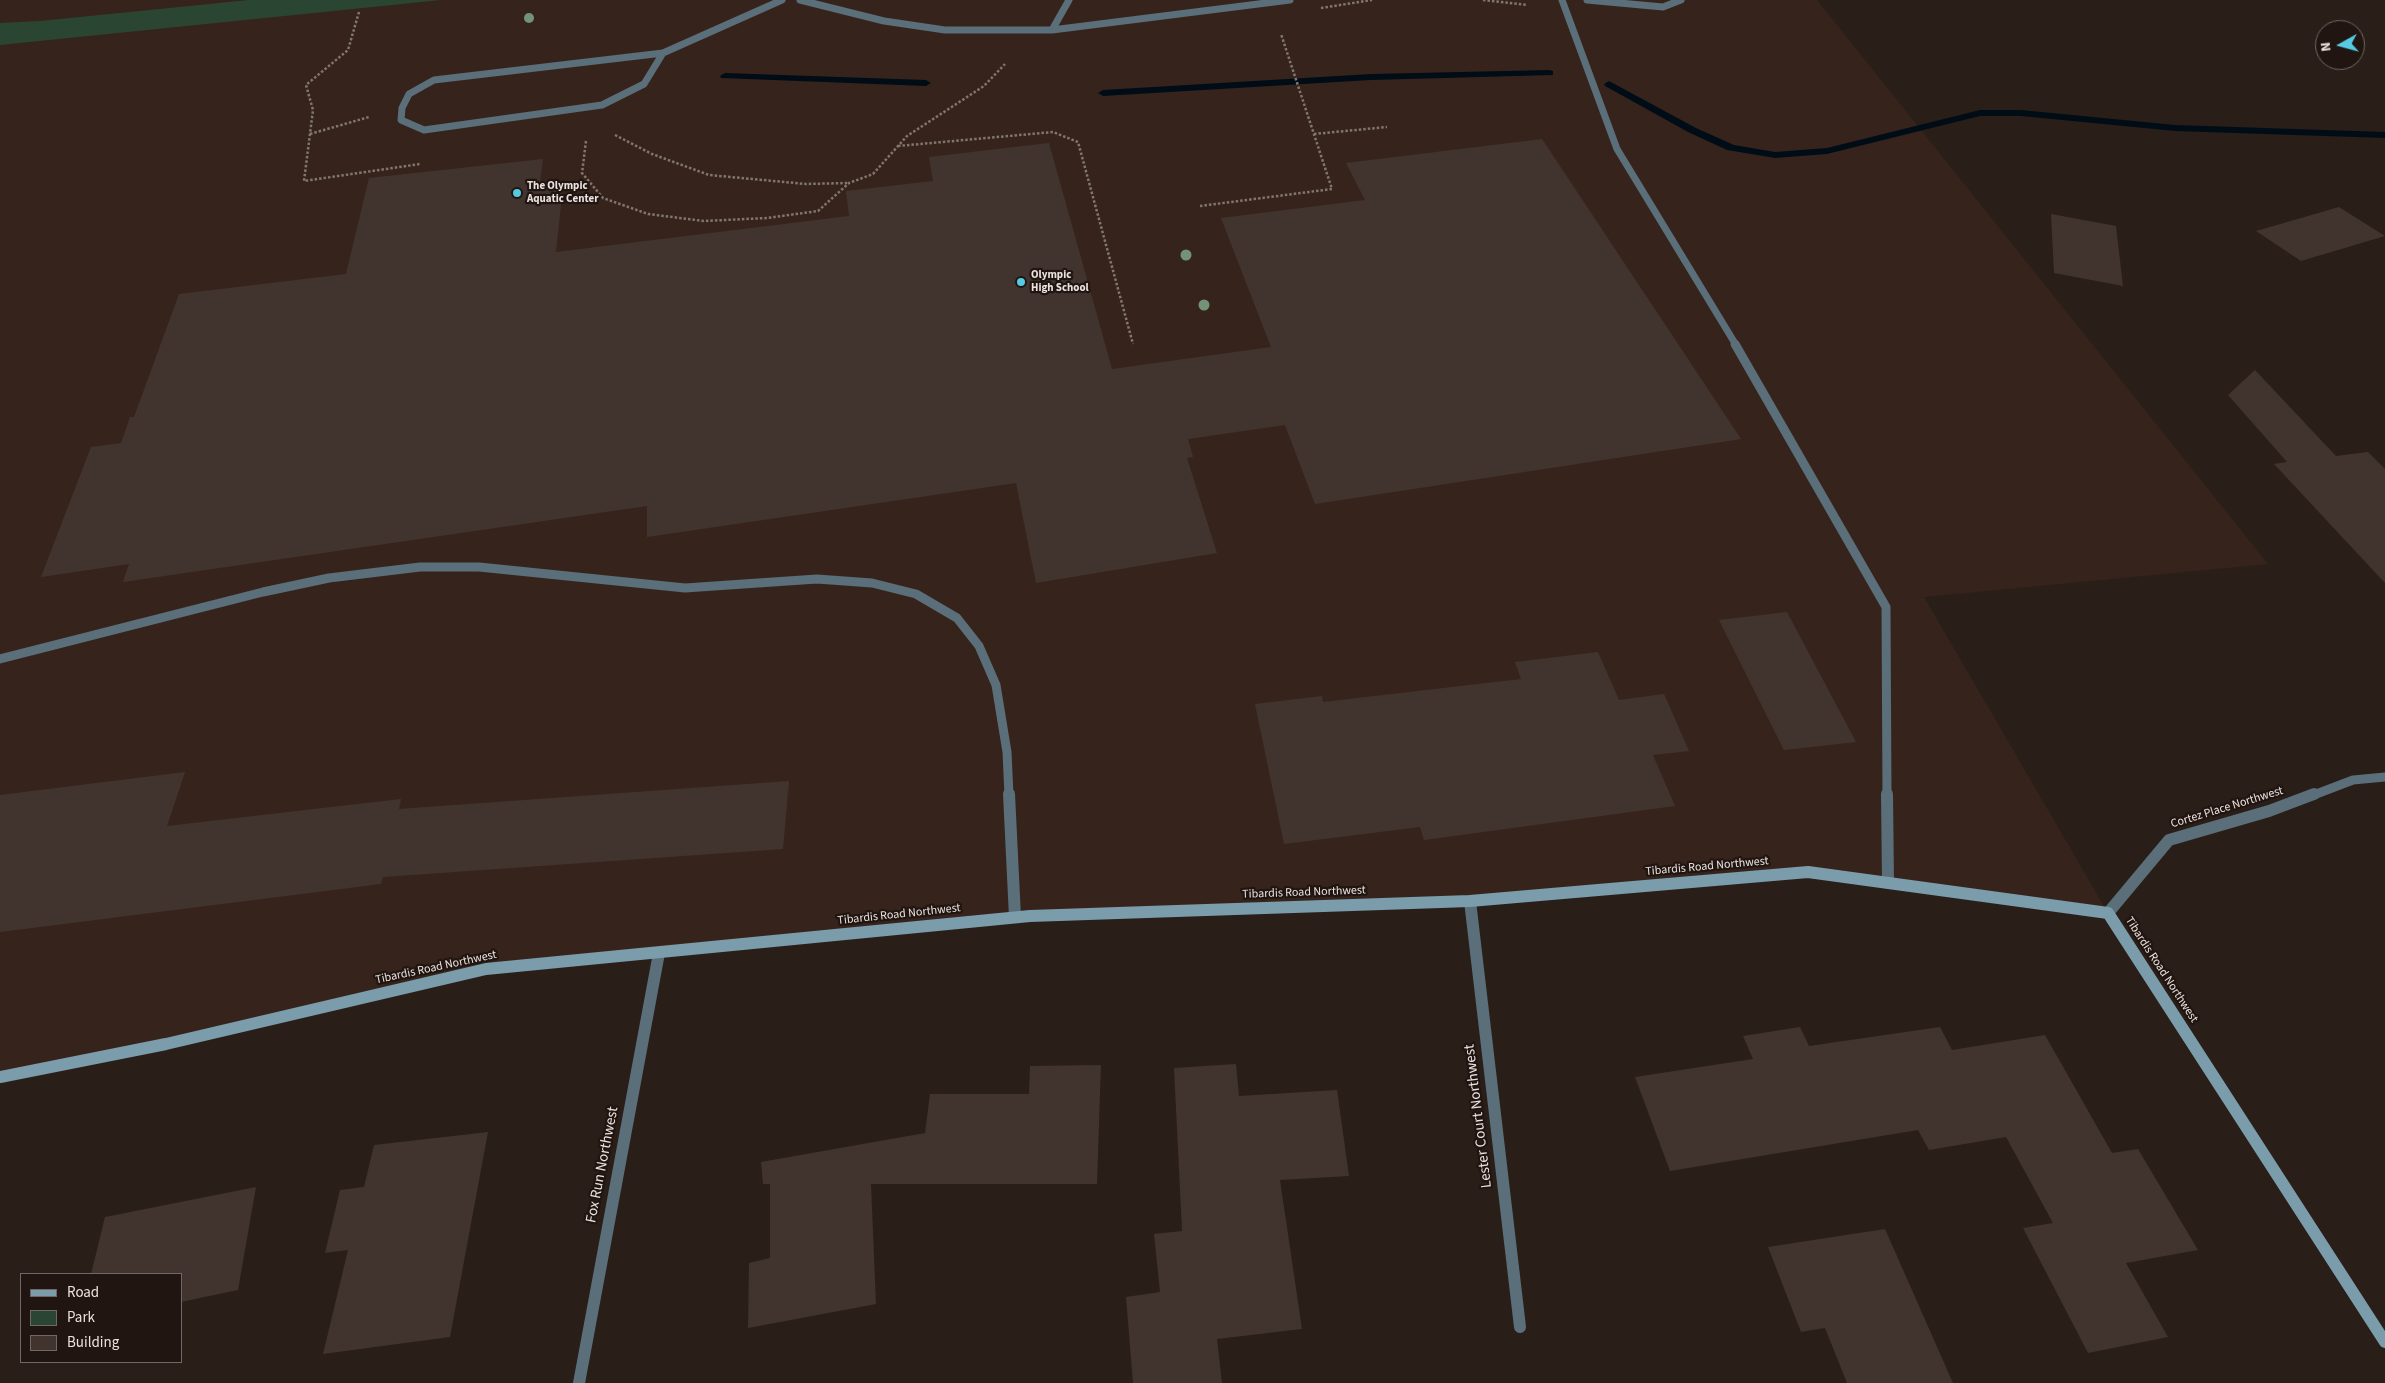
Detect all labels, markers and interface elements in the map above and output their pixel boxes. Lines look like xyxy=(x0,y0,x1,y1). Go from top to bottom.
north arrow xyxy=(2315,20,2365,70)
text: N xyxy=(2316,41,2337,53)
place label: The Olympic Aquatic Center xyxy=(527,180,599,206)
marker: The Olympic Aquatic Center xyxy=(511,187,523,199)
place label: Olympic High School xyxy=(1031,269,1089,295)
marker: Olympic High School xyxy=(1015,276,1027,288)
street label: Cortez Place Northwest xyxy=(2169,784,2285,832)
street label: Tibardis Road Northwest xyxy=(1645,854,1769,880)
street label: Tibardis Road Northwest xyxy=(1242,884,1366,902)
street label: Tibardis Road Northwest xyxy=(837,901,961,929)
street label: Tibardis Road Northwest xyxy=(2121,914,2201,1026)
street label: Tibardis Road Northwest xyxy=(374,948,498,988)
street label: Lester Court Northwest xyxy=(1461,1043,1497,1189)
street label: Fox Run Northwest xyxy=(583,1105,623,1225)
legend xyxy=(20,1273,182,1363)
text: Road xyxy=(67,1282,99,1303)
text: Park xyxy=(67,1307,95,1328)
text: Building xyxy=(67,1332,119,1353)

